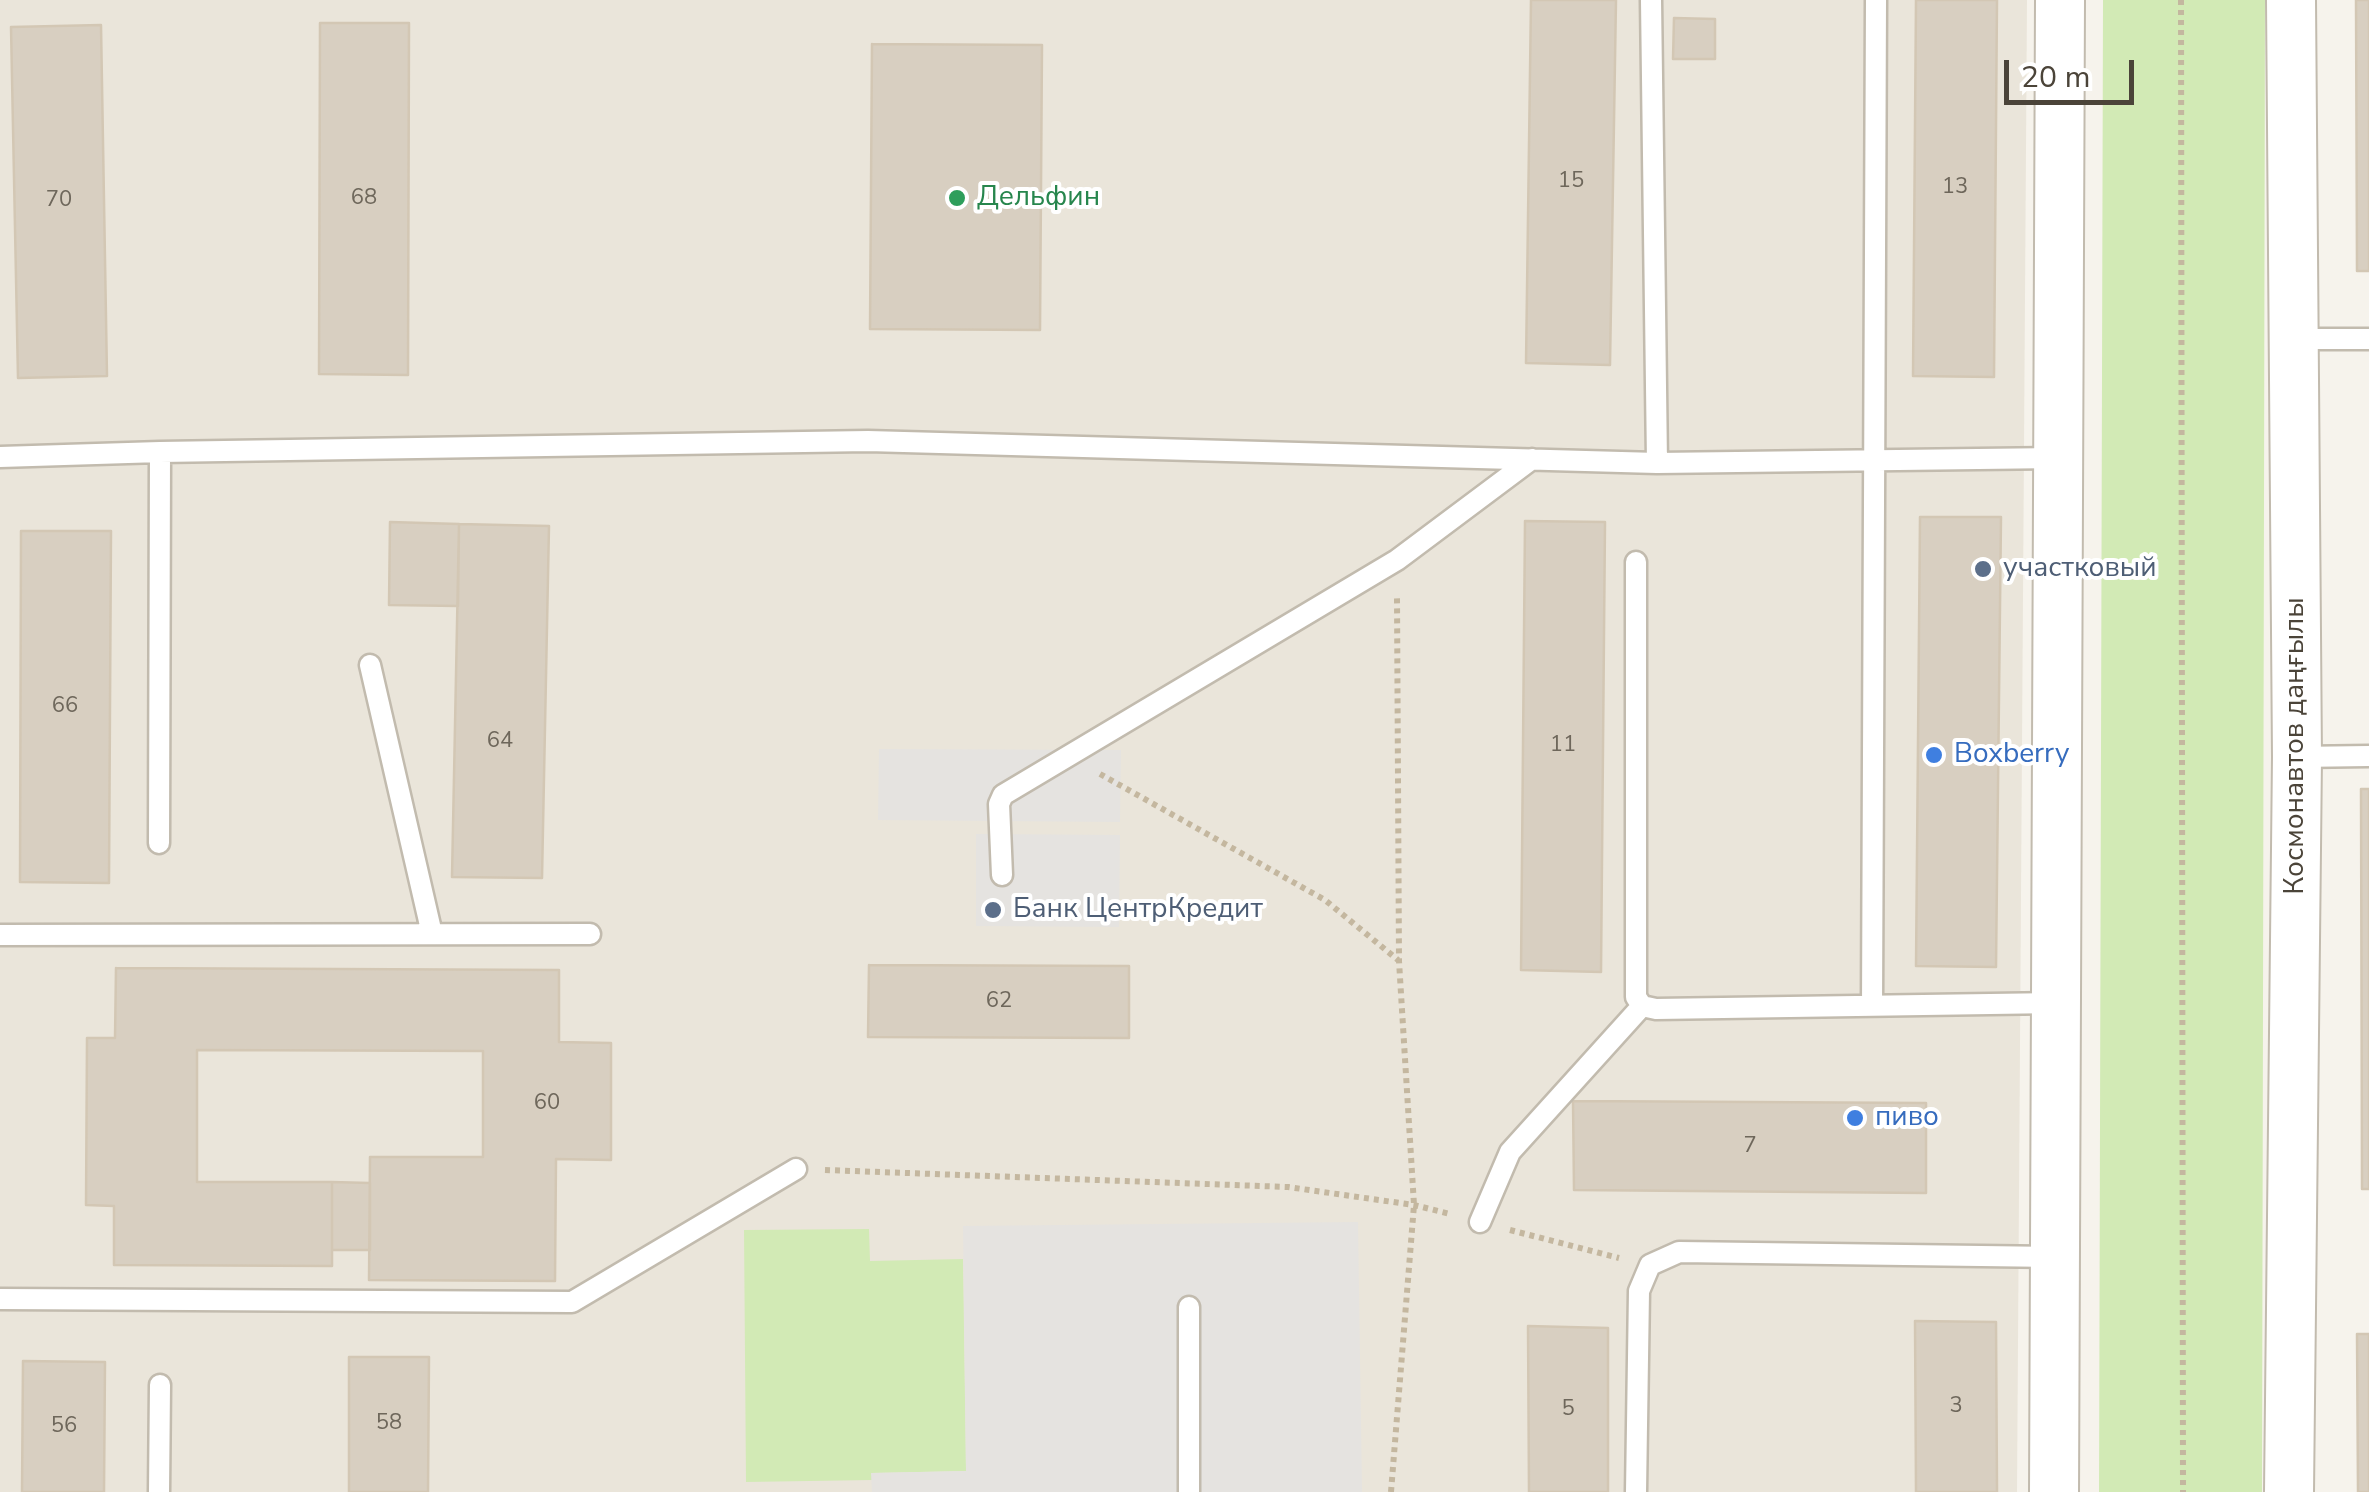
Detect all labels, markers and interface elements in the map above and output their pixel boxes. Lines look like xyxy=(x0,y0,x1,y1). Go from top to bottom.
scale bar xyxy=(2009,40,2139,102)
text: 20 m xyxy=(2021,57,2090,98)
house number: 15 xyxy=(1558,169,1584,195)
house number: 13 xyxy=(1942,175,1968,201)
place label: Дельфин xyxy=(977,181,1100,215)
house number: 68 xyxy=(351,186,377,212)
marker: Дельфин xyxy=(946,187,968,209)
house number: 70 xyxy=(46,188,72,214)
place label: участковый xyxy=(2003,552,2157,586)
marker: участковый xyxy=(1972,558,1994,580)
street label: Космонавтов даңғылы xyxy=(2279,597,2313,895)
house number: 66 xyxy=(52,694,78,720)
house number: 64 xyxy=(487,729,513,755)
house number: 11 xyxy=(1550,733,1576,759)
place label: Boxberry xyxy=(1954,738,2069,772)
marker: Boxberry xyxy=(1923,744,1945,766)
place label: Банк ЦентрКредит xyxy=(1013,893,1263,927)
marker: Банк ЦентрКредит xyxy=(982,899,1004,921)
house number: 62 xyxy=(986,989,1012,1015)
house number: 60 xyxy=(534,1091,560,1117)
place label: пиво xyxy=(1875,1101,1939,1135)
marker: пиво xyxy=(1844,1107,1866,1129)
house number: 7 xyxy=(1743,1134,1757,1160)
house number: 3 xyxy=(1949,1394,1963,1420)
house number: 5 xyxy=(1561,1397,1575,1423)
house number: 58 xyxy=(376,1411,402,1437)
house number: 56 xyxy=(51,1414,77,1440)

